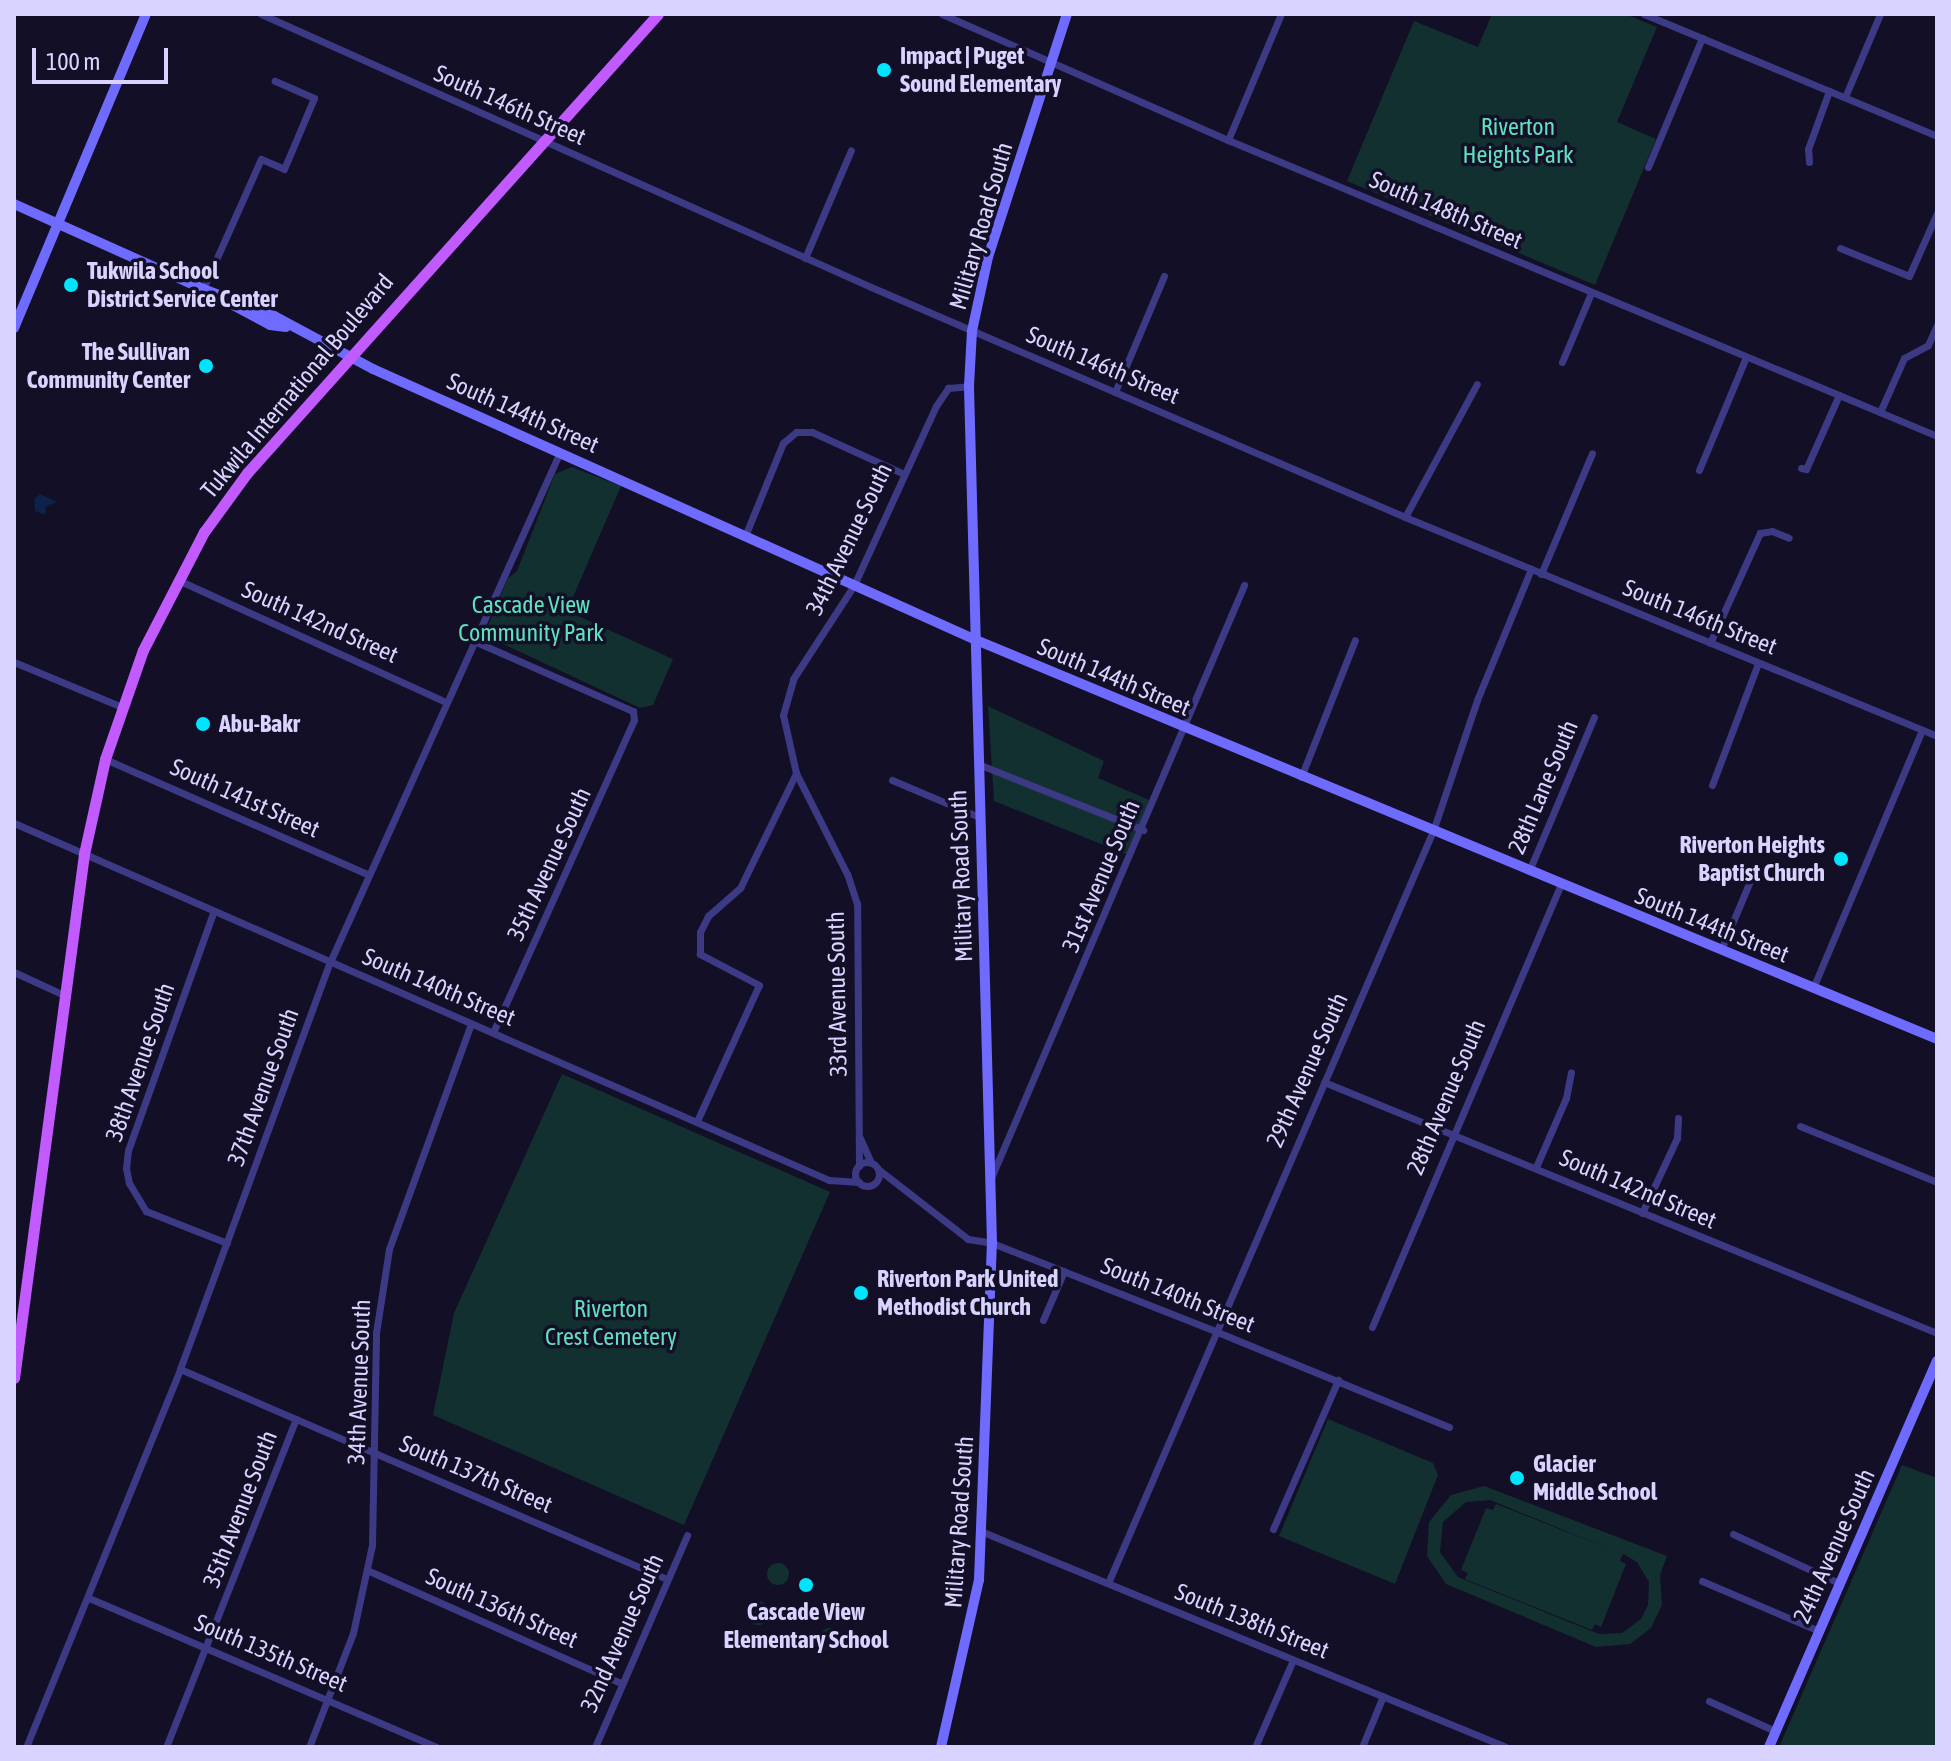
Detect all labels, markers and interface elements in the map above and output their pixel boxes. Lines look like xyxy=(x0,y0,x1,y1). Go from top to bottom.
scale bar xyxy=(36,32,172,82)
place label: Impact | Puget Sound Elementary xyxy=(900,42,1061,98)
text: 100 m xyxy=(46,48,100,75)
street label: South 146th Street xyxy=(430,59,590,151)
marker: Impact | Puget Sound Elementary xyxy=(875,61,893,79)
park label: Riverton Heights Park xyxy=(1462,113,1574,169)
street label: Military Road South xyxy=(943,139,1019,313)
street label: South 148th Street xyxy=(1365,165,1527,255)
place label: Tukwila School District Service Center xyxy=(87,257,278,313)
street label: Tukwila International Boulevard xyxy=(195,268,399,504)
marker: Tukwila School District Service Center xyxy=(62,276,80,294)
street label: South 146th Street xyxy=(1022,320,1184,410)
place label: The Sullivan Community Center xyxy=(27,338,190,394)
marker: The Sullivan Community Center xyxy=(197,357,215,375)
street label: South 144th Street xyxy=(443,367,603,459)
street label: 34th Avenue South xyxy=(800,458,898,620)
street label: South 146th Street xyxy=(1619,573,1781,661)
street label: South 142nd Street xyxy=(238,575,402,669)
park label: Cascade View Community Park xyxy=(458,591,604,647)
street label: South 144th Street xyxy=(1033,632,1195,722)
place label: Abu-Bakr xyxy=(219,710,300,738)
marker: Abu-Bakr xyxy=(194,715,212,733)
street label: 28th Lane South xyxy=(1502,716,1584,858)
street label: South 141st Street xyxy=(166,752,324,844)
street label: 35th Avenue South xyxy=(501,783,597,945)
street label: Military Road South xyxy=(944,789,978,963)
street label: 31st Avenue South xyxy=(1056,796,1146,956)
place label: Riverton Heights Baptist Church xyxy=(1680,831,1825,887)
marker: Riverton Heights Baptist Church xyxy=(1832,850,1850,868)
street label: South 144th Street xyxy=(1631,881,1793,969)
street label: 33rd Avenue South xyxy=(821,911,853,1077)
street label: South 140th Street xyxy=(358,942,520,1032)
street label: 38th Avenue South xyxy=(99,979,181,1145)
street label: 29th Avenue South xyxy=(1260,988,1354,1152)
street label: 37th Avenue South xyxy=(221,1004,305,1170)
street label: 28th Avenue South xyxy=(1400,1015,1492,1179)
street label: South 142nd Street xyxy=(1555,1143,1721,1235)
street label: South 140th Street xyxy=(1097,1251,1259,1339)
place label: Riverton Park United Methodist Church xyxy=(877,1265,1058,1321)
marker: Riverton Park United Methodist Church xyxy=(852,1284,870,1302)
park label: Riverton Crest Cemetery xyxy=(545,1295,677,1351)
street label: 34th Avenue South xyxy=(342,1299,376,1465)
street label: 35th Avenue South xyxy=(197,1427,283,1591)
street label: South 137th Street xyxy=(395,1429,557,1519)
street label: Military Road South xyxy=(939,1435,979,1609)
place label: Glacier Middle School xyxy=(1533,1450,1657,1506)
street label: 24th Avenue South xyxy=(1787,1464,1881,1628)
marker: Glacier Middle School xyxy=(1508,1469,1526,1487)
street label: 32nd Avenue South xyxy=(574,1549,670,1717)
street label: South 136th Street xyxy=(422,1562,582,1654)
marker: Cascade View Elementary School xyxy=(797,1576,815,1594)
street label: South 138th Street xyxy=(1171,1577,1333,1665)
place label: Cascade View Elementary School xyxy=(724,1598,888,1654)
street label: South 135th Street xyxy=(190,1608,352,1698)

